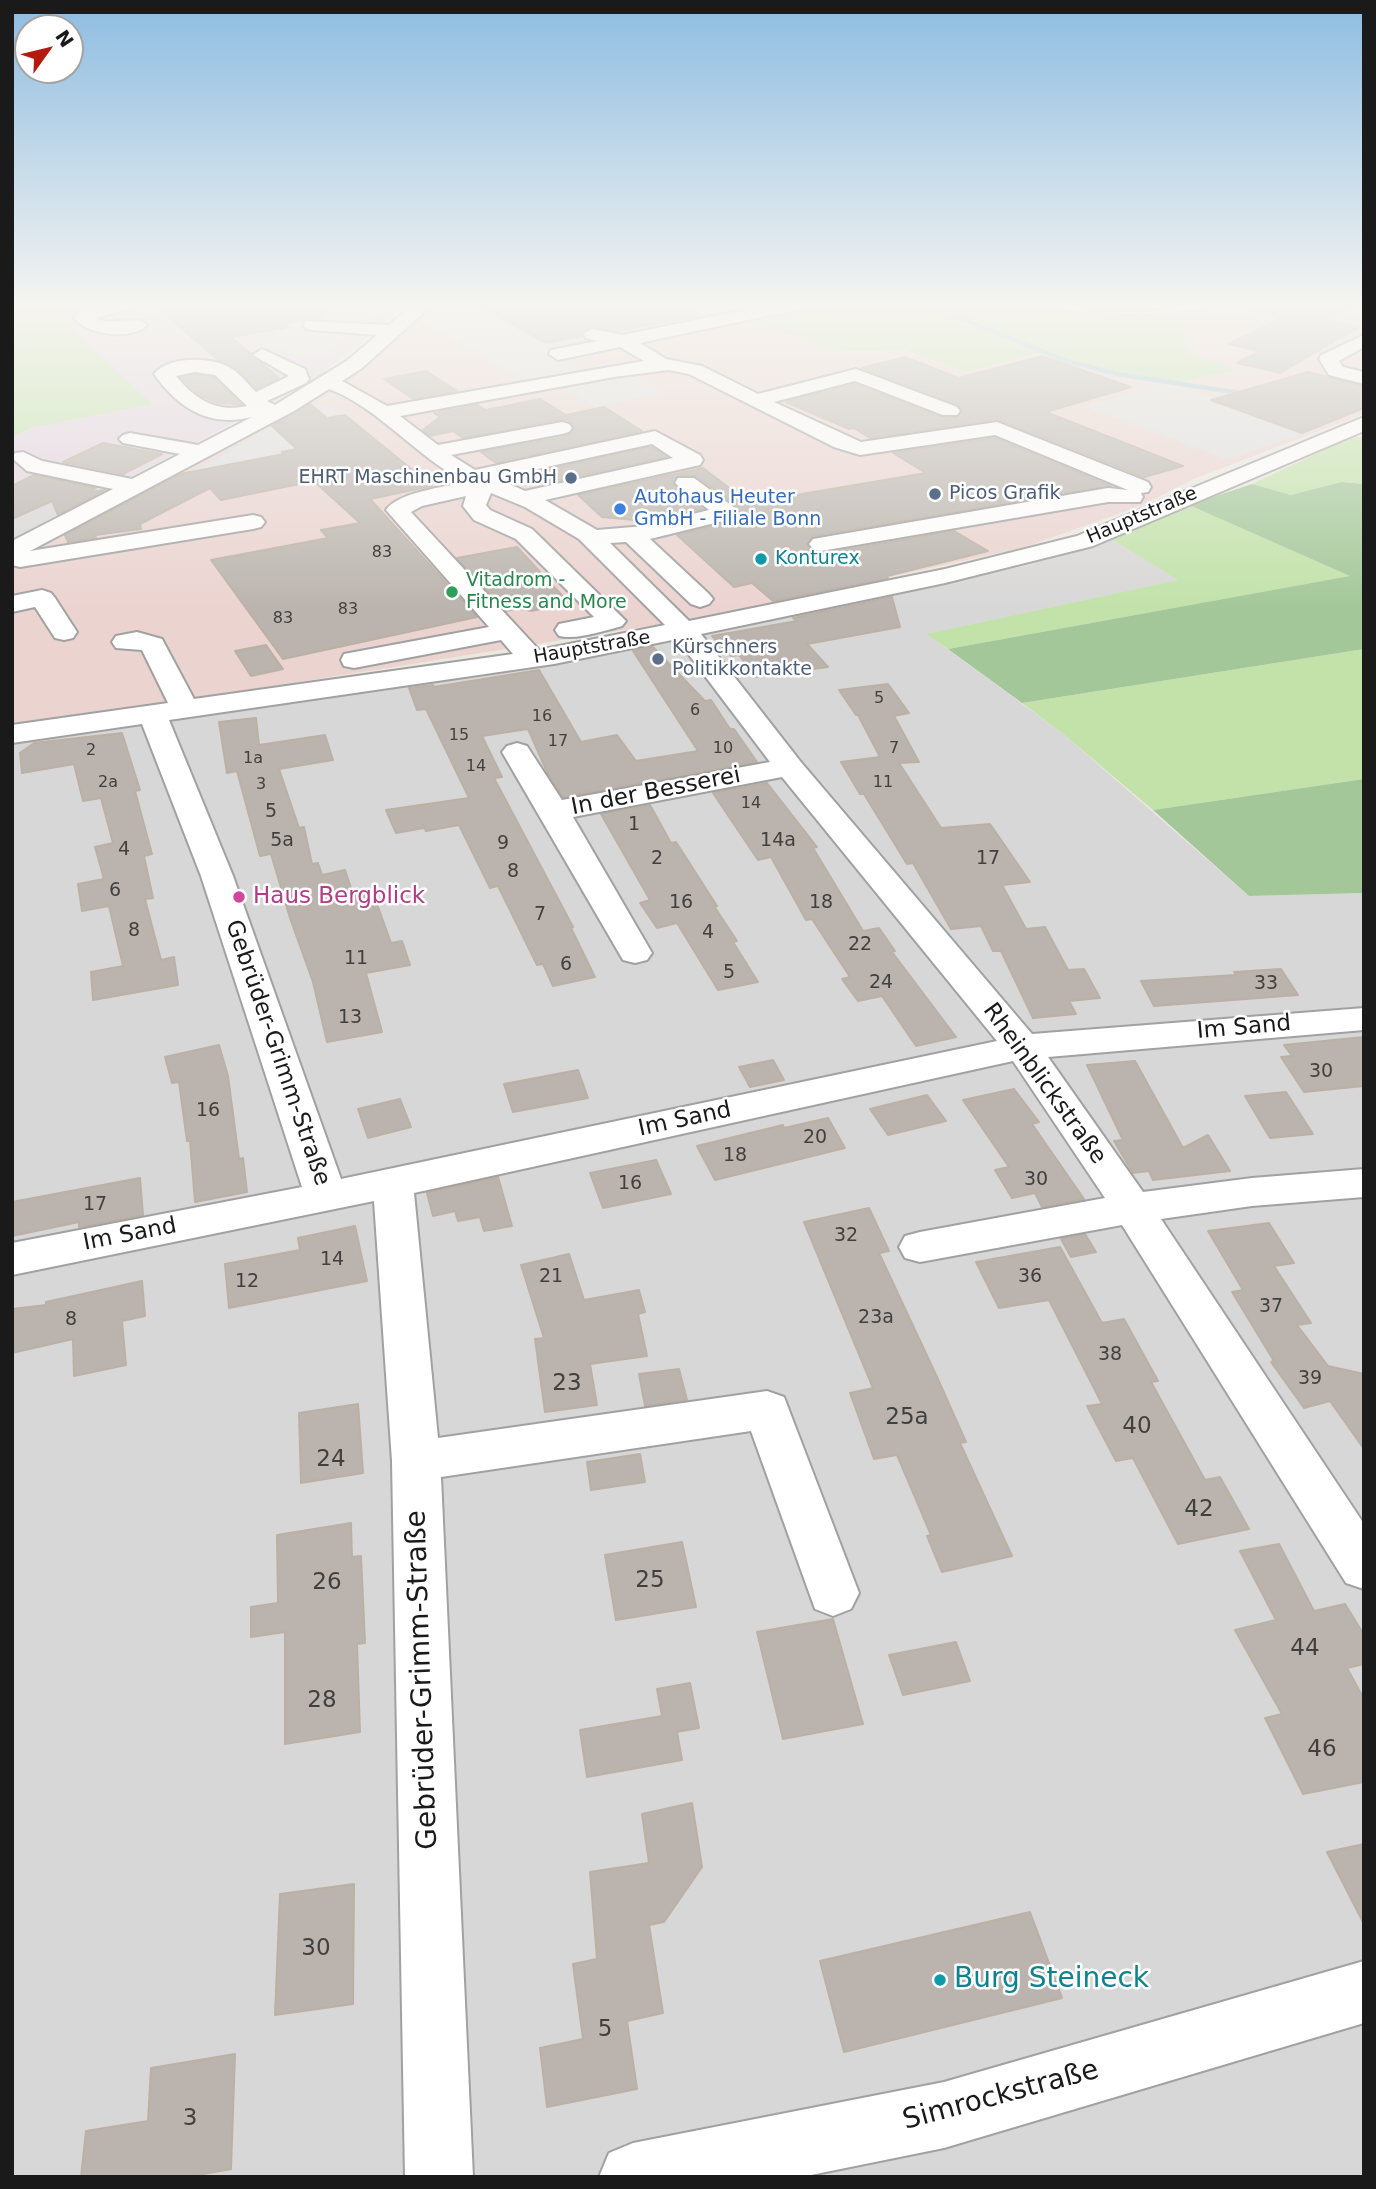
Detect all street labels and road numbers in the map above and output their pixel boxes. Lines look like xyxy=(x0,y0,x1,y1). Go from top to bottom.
street label: Hauptstraße xyxy=(1083,482,1201,550)
street label: Hauptstraße xyxy=(532,627,652,669)
street label: In der Besserei xyxy=(569,762,743,822)
street label: Gebrüder-Grimm-Straße xyxy=(219,917,335,1189)
street label: Rheinblickstraße xyxy=(976,998,1112,1170)
street label: Im Sand xyxy=(1196,1010,1292,1046)
street label: Im Sand xyxy=(636,1097,734,1143)
street label: Im Sand xyxy=(81,1212,179,1258)
street label: Gebrüder-Grimm-Straße xyxy=(400,1510,446,1850)
street label: Simrockstraße xyxy=(899,2054,1103,2138)

